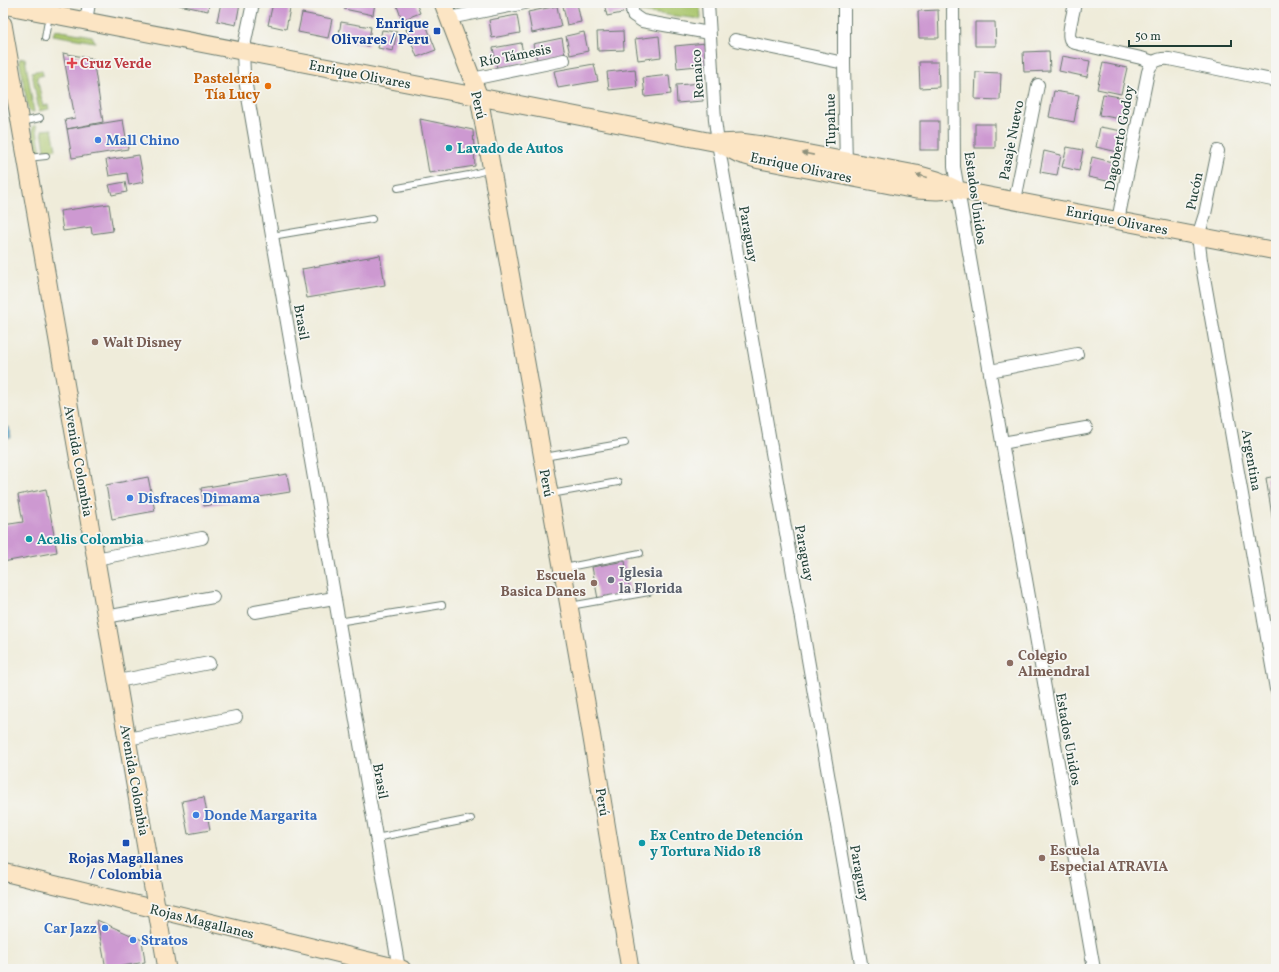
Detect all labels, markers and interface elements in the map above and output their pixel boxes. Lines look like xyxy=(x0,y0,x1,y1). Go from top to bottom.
place label: Enrique Olivares / Peru xyxy=(331,15,429,50)
scale bar xyxy=(1129,22,1231,48)
marker: Enrique Olivares / Peru xyxy=(432,26,442,36)
text: 50 m xyxy=(1135,29,1161,45)
street label: Río Támesis xyxy=(478,40,553,73)
street label: Renaico xyxy=(687,49,710,99)
place label: Cruz Verde xyxy=(80,55,152,74)
street label: Enrique Olivares xyxy=(307,56,412,95)
marker: Cruz Verde xyxy=(67,58,77,68)
place label: Pastelería Tía Lucy xyxy=(194,70,260,105)
marker: Pastelería Tía Lucy xyxy=(263,81,273,91)
street label: Dagoberto Godoy xyxy=(1101,83,1140,193)
street label: Perú xyxy=(465,89,490,121)
street label: Tupahue xyxy=(822,93,841,147)
street label: Pasaje Nuevo xyxy=(995,99,1030,182)
place label: Mall Chino xyxy=(106,132,180,151)
marker: Mall Chino xyxy=(93,135,103,145)
place label: Lavado de Autos xyxy=(457,140,564,159)
marker: Lavado de Autos xyxy=(444,143,454,153)
street label: Enrique Olivares xyxy=(748,148,853,189)
one-way arrow xyxy=(802,150,814,156)
street label: Estados Unidos xyxy=(959,150,990,246)
street label: Pucón xyxy=(1182,171,1209,212)
one-way arrow xyxy=(916,173,928,179)
street label: Enrique Olivares xyxy=(1064,202,1169,241)
street label: Paraguay xyxy=(733,204,762,264)
street label: Brasil xyxy=(288,303,313,342)
place label: Walt Disney xyxy=(103,334,182,353)
marker: Walt Disney xyxy=(90,337,100,347)
street label: Avenida Colombia xyxy=(58,404,97,518)
street label: Argentina xyxy=(1236,428,1265,493)
street label: Perú xyxy=(534,468,557,499)
place label: Disfraces Dimama xyxy=(138,490,260,509)
marker: Disfraces Dimama xyxy=(125,493,135,503)
street label: Paraguay xyxy=(789,523,818,583)
place label: Acalis Colombia xyxy=(37,531,144,550)
marker: Acalis Colombia xyxy=(24,534,34,544)
place label: Iglesia la Florida xyxy=(619,564,683,599)
place label: Escuela Basica Danes xyxy=(500,567,586,602)
marker: Iglesia la Florida xyxy=(606,575,616,585)
marker: Escuela Basica Danes xyxy=(589,578,599,588)
place label: Colegio Almendral xyxy=(1018,647,1090,682)
marker: Colegio Almendral xyxy=(1005,658,1015,668)
street label: Estados Unidos xyxy=(1050,691,1085,787)
street label: Avenida Colombia xyxy=(114,723,153,837)
street label: Brasil xyxy=(367,762,392,801)
street label: Perú xyxy=(590,787,613,818)
place label: Donde Margarita xyxy=(204,807,318,826)
marker: Donde Margarita xyxy=(191,810,201,820)
place label: Ex Centro de Detención y Tortura Nido 18 xyxy=(650,827,803,862)
marker: Rojas Magallanes / Colombia xyxy=(121,838,131,848)
marker: Ex Centro de Detención y Tortura Nido 18 xyxy=(637,838,647,848)
place label: Escuela Especial ATRAVIA xyxy=(1050,842,1168,877)
street label: Paraguay xyxy=(844,843,873,903)
place label: Rojas Magallanes / Colombia xyxy=(68,850,184,885)
marker: Escuela Especial ATRAVIA xyxy=(1037,853,1047,863)
street label: Rojas Magallanes xyxy=(147,900,256,945)
place label: Car Jazz xyxy=(44,920,97,939)
marker: Car Jazz xyxy=(100,923,110,933)
place label: Stratos xyxy=(141,932,188,951)
marker: Stratos xyxy=(128,935,138,945)

